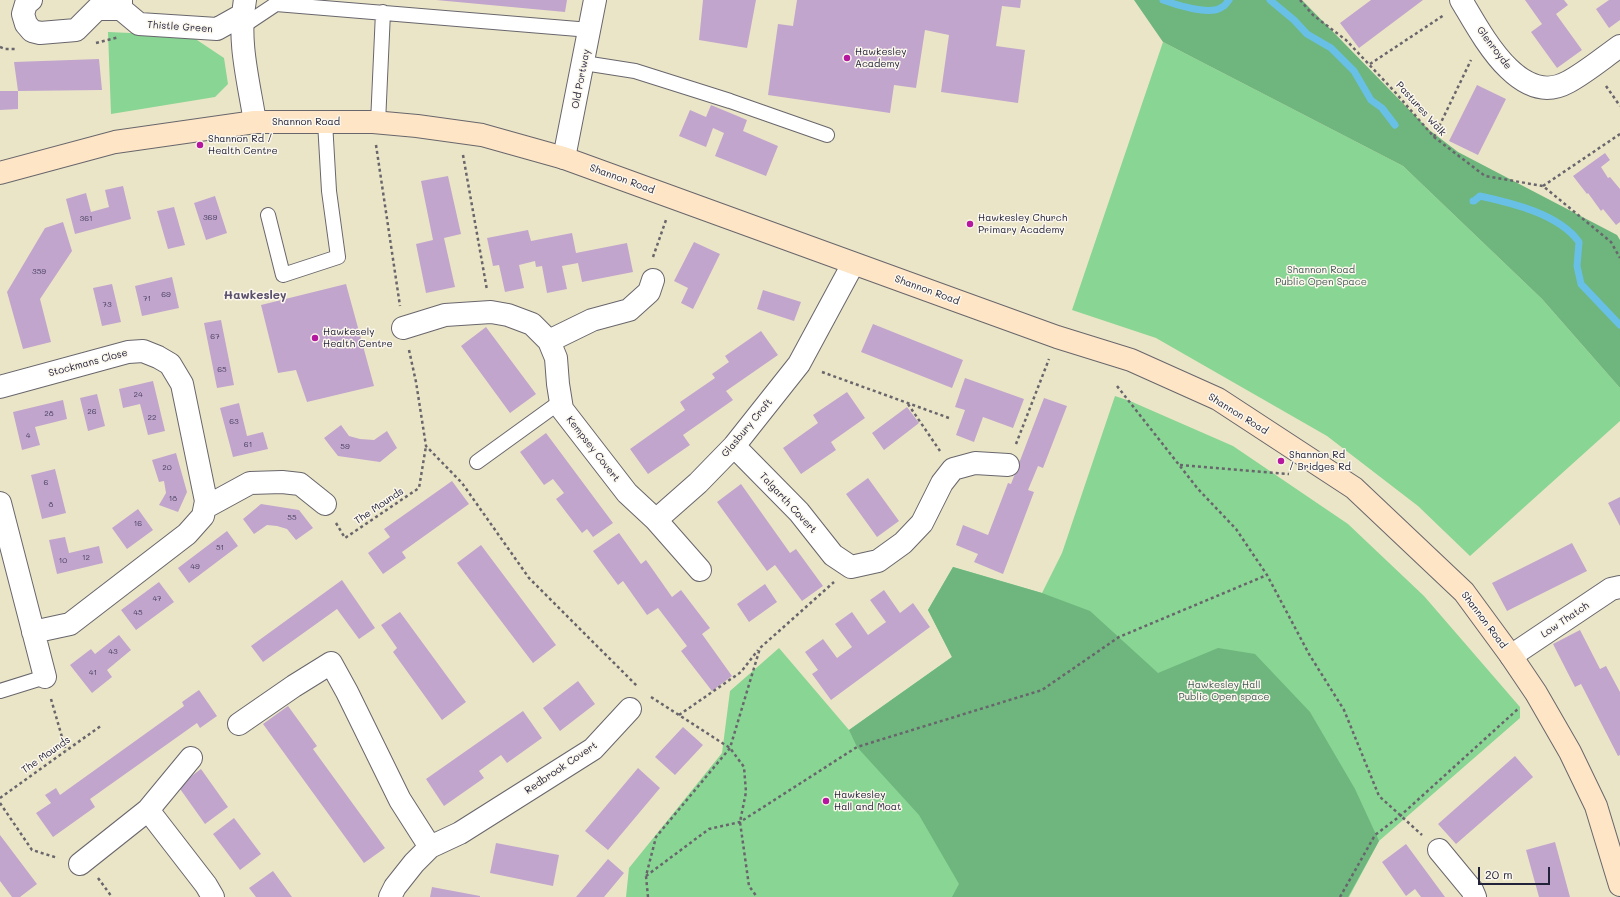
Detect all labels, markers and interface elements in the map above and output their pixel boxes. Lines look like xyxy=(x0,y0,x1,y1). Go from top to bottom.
street label: Thistle Green xyxy=(147,19,213,35)
street label: Glenroyde xyxy=(1474,24,1514,72)
place label: Hawkesley Academy xyxy=(855,46,906,70)
street label: Old Portway xyxy=(569,48,593,110)
marker: Hawkesley Academy xyxy=(842,53,852,63)
street label: Pastures Walk xyxy=(1393,79,1449,139)
street label: Shannon Road xyxy=(272,116,340,128)
place label: Shannon Rd / Health Centre xyxy=(208,133,278,156)
marker: Shannon Rd / Health Centre xyxy=(195,140,205,150)
street label: Shannon Road xyxy=(588,162,656,196)
place label: Hawkesley Church Primary Academy xyxy=(978,212,1067,236)
house number: 369 xyxy=(203,213,217,223)
house number: 361 xyxy=(79,214,93,224)
marker: Hawkesley Church Primary Academy xyxy=(965,219,975,229)
park label: Shannon Road Public Open Space xyxy=(1275,264,1367,288)
house number: 359 xyxy=(32,267,46,277)
street label: Shannon Road xyxy=(893,273,961,307)
district label: Hawkesley xyxy=(224,288,286,302)
house number: 69 xyxy=(161,290,171,300)
house number: 71 xyxy=(143,294,151,304)
house number: 73 xyxy=(102,300,112,310)
place label: Hawkesely Health Centre xyxy=(323,326,393,350)
house number: 67 xyxy=(210,332,220,342)
marker: Hawkesely Health Centre xyxy=(310,333,320,343)
street label: Stockmans Close xyxy=(47,347,129,379)
house number: 65 xyxy=(217,365,227,375)
house number: 24 xyxy=(133,390,143,400)
street label: Shannon Road xyxy=(1206,391,1270,437)
street label: Glasbury Croft xyxy=(719,396,775,460)
house number: 26 xyxy=(87,407,97,417)
house number: 28 xyxy=(44,409,54,419)
house number: 22 xyxy=(148,413,156,423)
street label: Kempsey Covert xyxy=(564,414,622,484)
house number: 63 xyxy=(229,417,239,427)
house number: 4 xyxy=(26,431,30,441)
house number: 61 xyxy=(244,440,252,450)
house number: 59 xyxy=(340,442,350,452)
place label: Shannon Rd / Bridges Rd xyxy=(1289,449,1351,472)
marker: Shannon Rd / Bridges Rd xyxy=(1276,456,1286,466)
house number: 20 xyxy=(162,463,172,473)
street label: Talgarth Covert xyxy=(757,470,819,536)
house number: 6 xyxy=(44,478,48,488)
street label: The Mounds xyxy=(352,485,406,527)
house number: 18 xyxy=(169,494,177,504)
house number: 8 xyxy=(49,500,53,510)
house number: 55 xyxy=(287,513,297,523)
house number: 16 xyxy=(134,519,142,529)
house number: 51 xyxy=(216,543,224,553)
house number: 12 xyxy=(82,553,90,563)
house number: 10 xyxy=(59,556,67,566)
house number: 49 xyxy=(190,562,200,572)
street label: Shannon Road xyxy=(1459,589,1509,651)
house number: 47 xyxy=(152,594,162,604)
street label: Low Thatch xyxy=(1539,600,1591,640)
house number: 45 xyxy=(133,608,143,618)
house number: 43 xyxy=(108,647,118,657)
house number: 41 xyxy=(89,668,97,678)
park label: Hawkesley Hall Public Open space xyxy=(1179,679,1269,702)
street label: The Mounds xyxy=(19,734,73,776)
street label: Redbrook Covert xyxy=(523,739,599,797)
place label: Hawkesley Hall and Moat xyxy=(834,789,901,812)
marker: Hawkesley Hall and Moat xyxy=(821,796,831,806)
scale bar xyxy=(1480,859,1552,885)
text: 20 m xyxy=(1485,866,1513,882)

